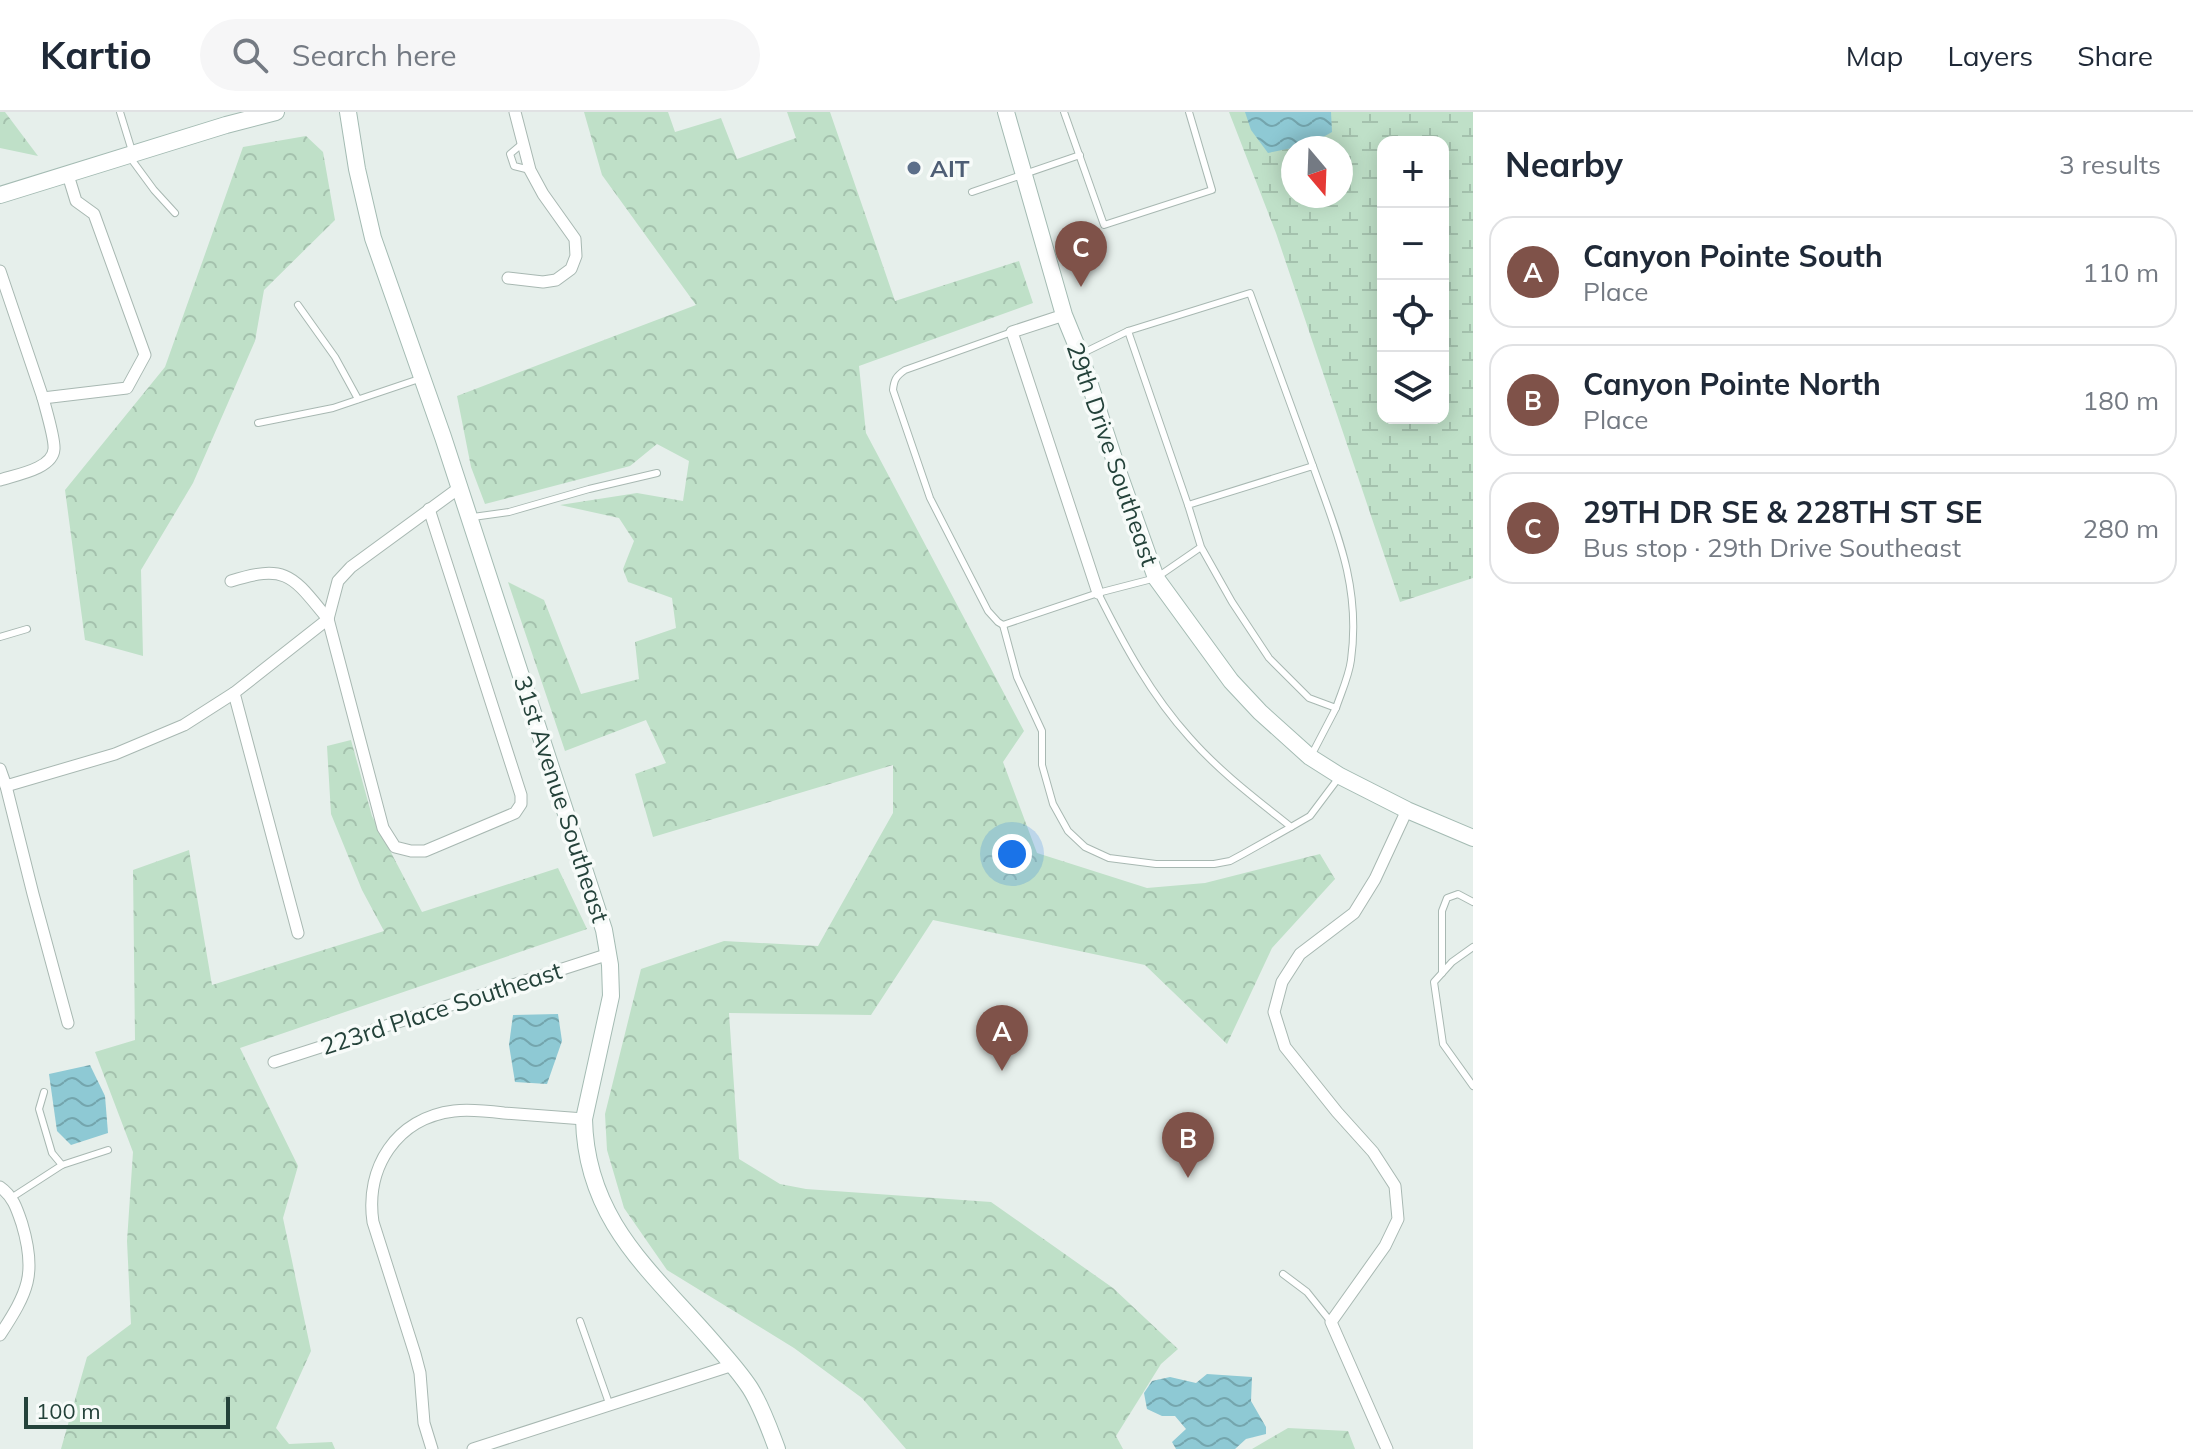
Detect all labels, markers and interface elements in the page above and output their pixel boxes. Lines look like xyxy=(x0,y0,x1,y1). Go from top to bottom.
search box xyxy=(200,19,760,91)
text: Kartio xyxy=(40,31,152,79)
icon: search xyxy=(228,33,272,77)
text: Search here xyxy=(292,36,457,74)
text: Map xyxy=(1846,38,1903,73)
text: Layers xyxy=(1947,38,2033,73)
text: Share xyxy=(2077,38,2153,73)
north arrow xyxy=(1281,136,1353,208)
map controls xyxy=(1377,136,1449,424)
button: + xyxy=(1377,136,1449,208)
text: Nearby xyxy=(1505,143,1623,186)
text: 3 results xyxy=(2059,148,2161,181)
place label: AIT xyxy=(930,153,970,183)
marker: AIT xyxy=(905,159,923,177)
button: − xyxy=(1377,208,1449,280)
pin: C xyxy=(1055,221,1107,287)
text: Canyon Pointe South xyxy=(1583,237,1883,275)
text: A xyxy=(1523,256,1543,289)
text: 110 m xyxy=(2083,256,2159,289)
text: Place xyxy=(1583,275,1648,308)
button: locate xyxy=(1377,280,1449,352)
street label: 29th Drive Southeast xyxy=(1061,338,1165,570)
button: layers xyxy=(1377,352,1449,424)
text: Canyon Pointe North xyxy=(1583,365,1881,403)
text: B xyxy=(1524,384,1542,417)
text: 180 m xyxy=(2083,384,2159,417)
text: Place xyxy=(1583,403,1648,436)
text: 29TH DR SE & 228TH ST SE xyxy=(1583,493,1982,531)
text: C xyxy=(1524,512,1542,545)
text: 280 m xyxy=(2083,512,2159,545)
text: Bus stop · 29th Drive Southeast xyxy=(1583,531,1961,564)
street label: 31st Avenue Southeast xyxy=(508,672,616,926)
your location xyxy=(992,834,1032,874)
street label: 223rd Place Southeast xyxy=(317,955,565,1061)
pin: A xyxy=(976,1005,1028,1071)
pin: B xyxy=(1162,1112,1214,1178)
scale bar xyxy=(24,1393,230,1429)
text: 100 m xyxy=(36,1397,101,1425)

